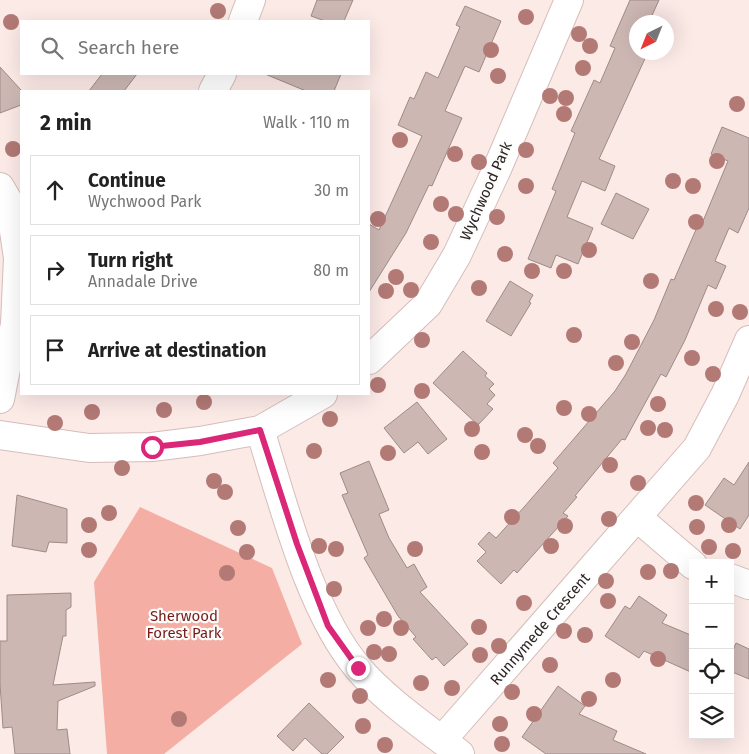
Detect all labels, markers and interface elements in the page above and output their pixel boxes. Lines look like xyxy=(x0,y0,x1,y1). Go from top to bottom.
north arrow xyxy=(629,15,674,60)
search box xyxy=(20,20,370,75)
icon: search xyxy=(38,34,66,62)
text: Search here xyxy=(78,36,179,59)
text: 2 min xyxy=(40,110,92,136)
text: Walk · 110 m xyxy=(263,113,350,132)
street label: Wychwood Park xyxy=(456,138,516,243)
text: Continue xyxy=(88,169,166,192)
icon: ahead xyxy=(41,176,69,204)
text: 30 m xyxy=(314,181,349,200)
text: Wychwood Park xyxy=(88,192,202,211)
text: Turn right xyxy=(88,249,173,272)
icon: right xyxy=(41,256,69,284)
text: 80 m xyxy=(313,261,349,280)
text: Annadale Drive xyxy=(88,272,198,291)
icon: arrive xyxy=(41,336,69,364)
text: Arrive at destination xyxy=(88,339,267,362)
route start xyxy=(141,436,164,459)
map controls xyxy=(689,559,734,739)
button: + xyxy=(689,559,734,604)
street label: Runnymede Crescent xyxy=(486,569,594,689)
button: − xyxy=(689,604,734,649)
park label: Sherwood Forest Park xyxy=(146,607,222,642)
button: locate xyxy=(689,649,734,694)
route end xyxy=(347,657,370,680)
button: layers xyxy=(689,694,734,739)

